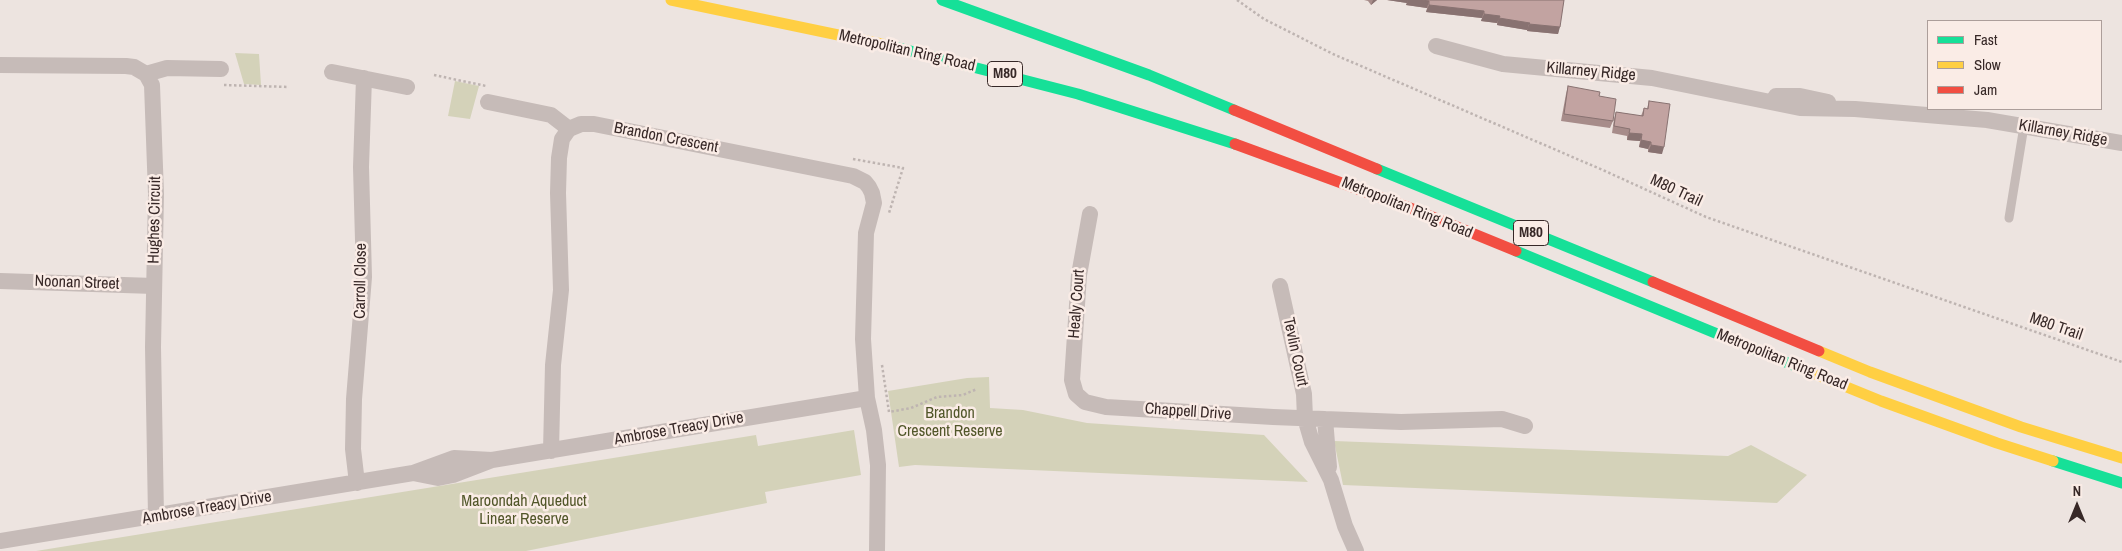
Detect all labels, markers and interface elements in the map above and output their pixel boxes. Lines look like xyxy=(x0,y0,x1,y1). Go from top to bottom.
legend xyxy=(1927,20,2102,110)
street label: Metropolitan Ring Road xyxy=(837,26,977,76)
text: Fast xyxy=(1974,29,1997,50)
text: Slow xyxy=(1974,54,2001,75)
street label: Killarney Ridge xyxy=(1545,59,1637,85)
road number: M80 xyxy=(988,62,1022,86)
text: Jam xyxy=(1974,79,1997,100)
street label: Killarney Ridge xyxy=(2017,116,2109,150)
street label: Brandon Crescent xyxy=(612,118,720,158)
street label: M80 Trail xyxy=(1647,171,1705,211)
street label: Metropolitan Ring Road xyxy=(1339,173,1475,243)
street label: Hughes Circuit xyxy=(145,176,165,264)
road number: M80 xyxy=(1514,220,1548,246)
street label: Carroll Close xyxy=(351,243,371,319)
street label: Healy Court xyxy=(1065,269,1089,339)
street label: Noonan Street xyxy=(34,272,120,294)
street label: M80 Trail xyxy=(2027,309,2085,345)
street label: Tevlin Court xyxy=(1278,316,1312,388)
street label: Metropolitan Ring Road xyxy=(1714,325,1850,395)
street label: Chappell Drive xyxy=(1144,399,1232,425)
park label: Brandon Crescent Reserve xyxy=(898,404,1002,442)
street label: Ambrose Treacy Drive xyxy=(613,408,745,450)
north arrow xyxy=(2052,481,2102,531)
text: N xyxy=(2073,482,2081,500)
street label: Ambrose Treacy Drive xyxy=(141,487,273,529)
park label: Maroondah Aqueduct Linear Reserve xyxy=(461,492,587,530)

